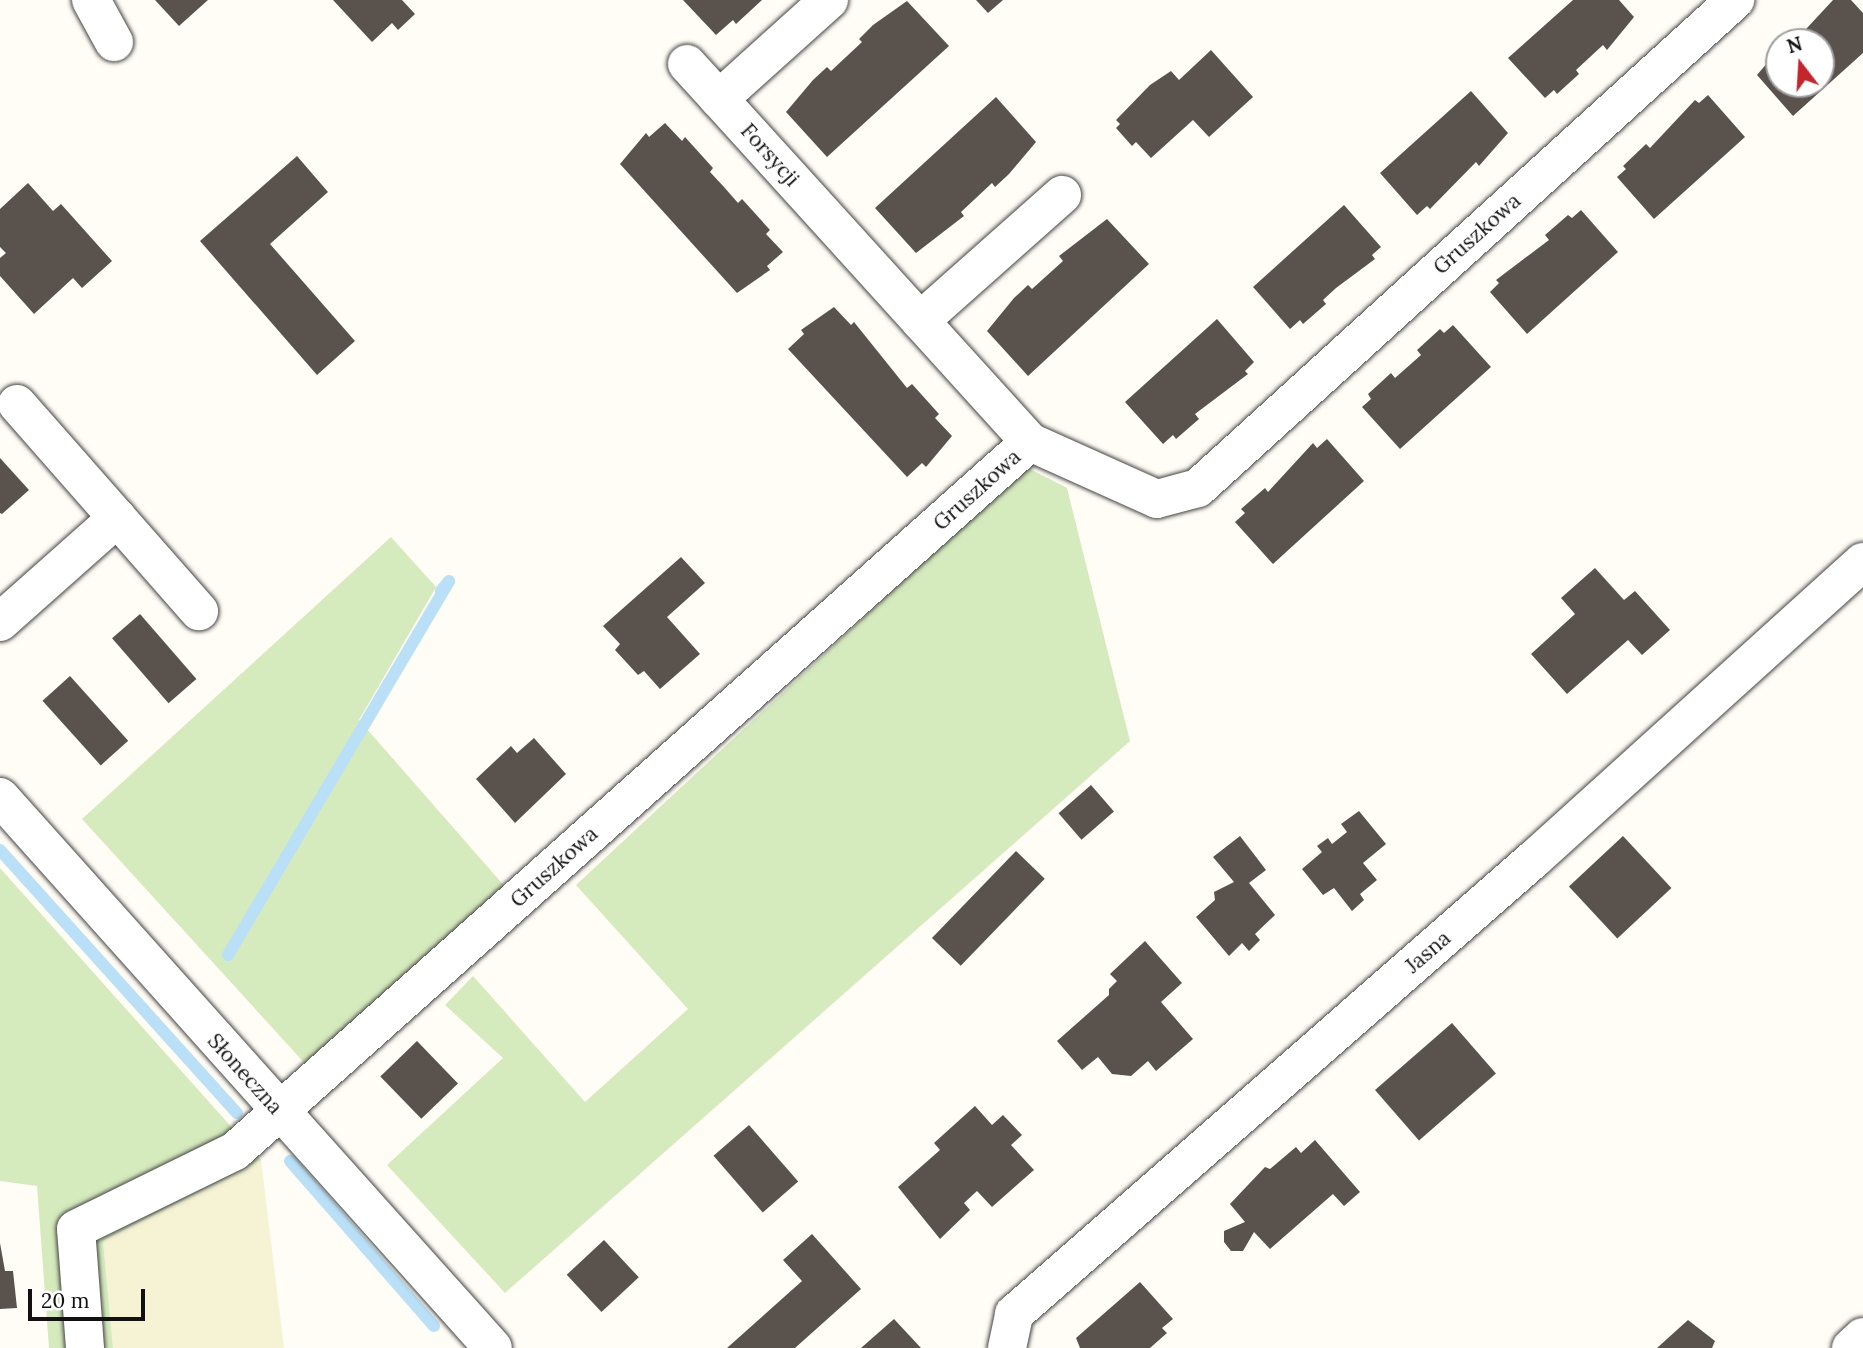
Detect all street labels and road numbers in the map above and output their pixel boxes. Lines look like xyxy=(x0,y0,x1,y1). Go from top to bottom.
street label: Forsycji xyxy=(735,118,805,192)
street label: Gruszkowa xyxy=(1428,188,1526,280)
street label: Gruszkowa xyxy=(928,444,1026,536)
street label: Gruszkowa xyxy=(505,821,603,913)
street label: Jasna xyxy=(1400,926,1456,978)
street label: Słoneczna xyxy=(202,1028,288,1120)

